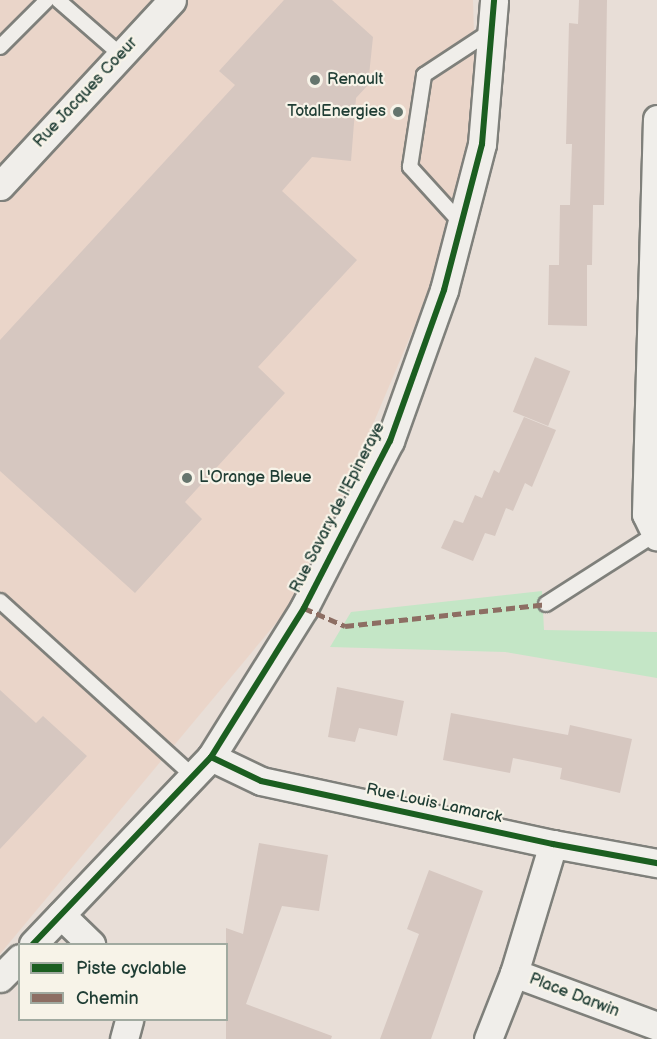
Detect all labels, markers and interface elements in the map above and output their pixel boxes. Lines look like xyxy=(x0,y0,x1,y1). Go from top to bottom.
street label: Rue Jacques Coeur xyxy=(30,34,142,152)
place label: Renault xyxy=(327,70,383,90)
marker: Renault xyxy=(308,73,322,87)
place label: TotalEnergies xyxy=(287,102,386,122)
marker: TotalEnergies xyxy=(391,105,405,119)
street label: Rue Savary de l'Epineraye xyxy=(286,419,390,597)
place label: L'Orange Bleue xyxy=(199,468,312,488)
marker: L'Orange Bleue xyxy=(180,471,194,485)
street label: Rue Louis Lamarck xyxy=(364,780,504,828)
legend xyxy=(18,943,228,1021)
text: Piste cyclable xyxy=(76,958,186,979)
street label: Place Darwin xyxy=(526,970,622,1022)
text: Chemin xyxy=(76,988,139,1009)

